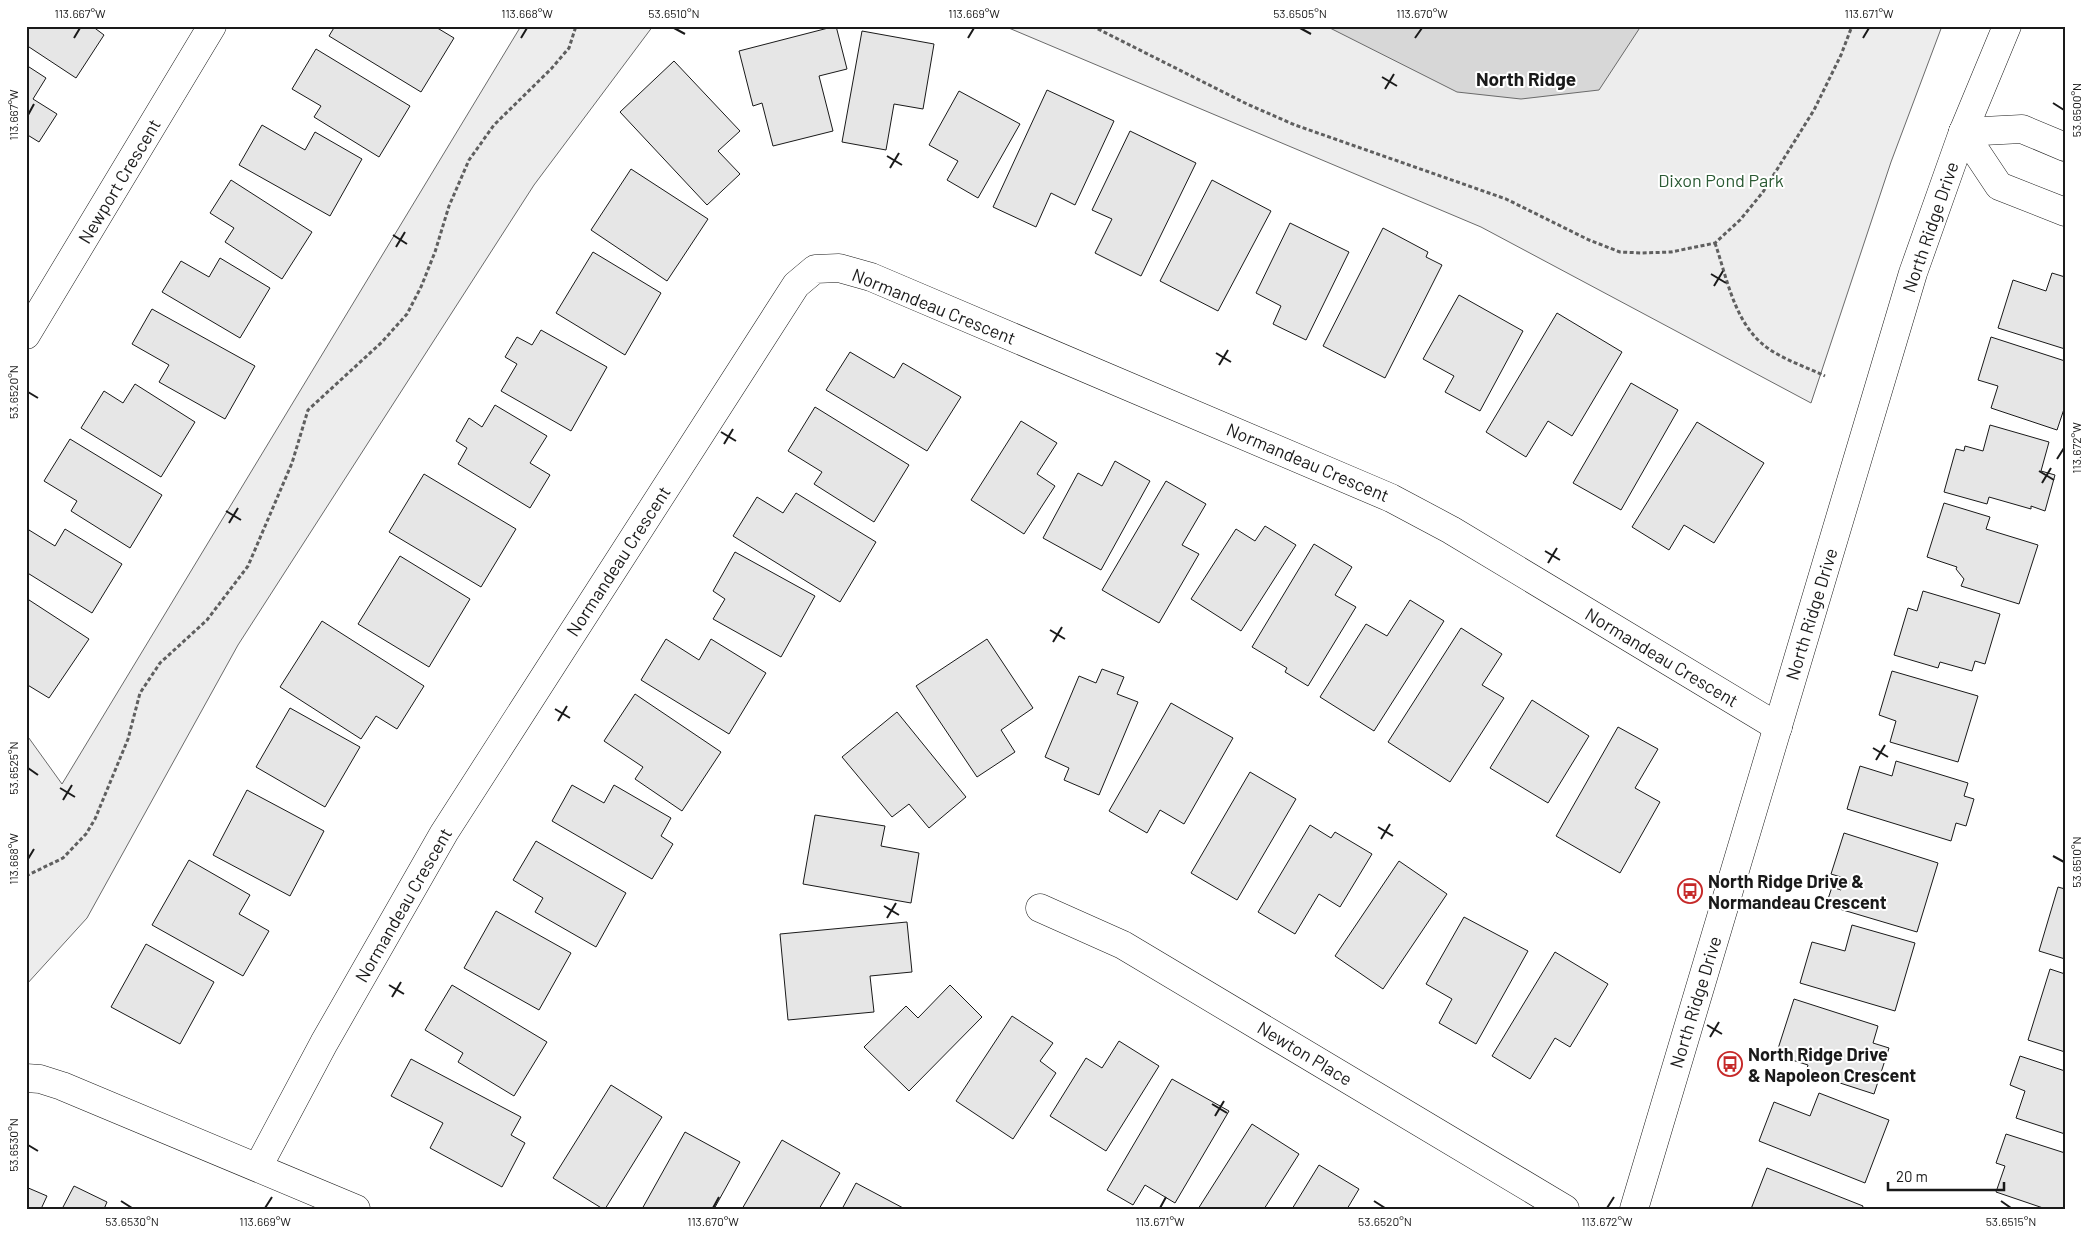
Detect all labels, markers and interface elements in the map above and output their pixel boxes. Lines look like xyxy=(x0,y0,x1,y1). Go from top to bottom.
text: 113.667°W xyxy=(54,6,106,20)
text: 113.668°W xyxy=(501,6,553,20)
text: 53.6510°N xyxy=(648,6,700,20)
text: 113.669°W xyxy=(948,6,1000,20)
text: 53.6505°N xyxy=(1273,6,1327,20)
text: 113.670°W xyxy=(1396,6,1448,20)
text: 113.671°W xyxy=(1844,6,1894,20)
district label: North Ridge xyxy=(1476,67,1576,90)
text: 53.6500°N xyxy=(2069,83,2083,137)
text: 113.667°W xyxy=(6,89,20,141)
street label: Newport Crescent xyxy=(73,115,165,247)
street label: North Ridge Drive xyxy=(1897,159,1963,295)
park label: Dixon Pond Park xyxy=(1658,169,1784,191)
street label: Normandeau Crescent xyxy=(849,263,1019,349)
text: 53.6520°N xyxy=(6,365,20,419)
street label: Normandeau Crescent xyxy=(1223,418,1393,506)
text: 113.672°W xyxy=(2069,422,2083,474)
street label: Normandeau Crescent xyxy=(561,482,675,640)
street label: North Ridge Drive xyxy=(1780,545,1842,683)
street label: Normandeau Crescent xyxy=(1581,603,1743,711)
text: 53.6525°N xyxy=(6,741,20,795)
street label: Normandeau Crescent xyxy=(350,824,456,986)
text: 113.668°W xyxy=(6,833,20,885)
text: 53.6510°N xyxy=(2069,836,2083,888)
place label: North Ridge Drive & Normandeau Crescent xyxy=(1708,870,1887,913)
bus stop icon: North Ridge Drive & Normandeau Crescent xyxy=(1677,878,1703,904)
street label: North Ridge Drive xyxy=(1664,933,1726,1071)
street label: Newton Place xyxy=(1254,1016,1356,1090)
place label: North Ridge Drive & Napoleon Crescent xyxy=(1748,1043,1916,1086)
bus stop icon: North Ridge Drive & Napoleon Crescent xyxy=(1717,1051,1743,1077)
text: 53.6530°N xyxy=(6,1118,20,1172)
scale bar xyxy=(1888,1160,2005,1192)
text: 20 m xyxy=(1896,1167,1928,1185)
text: 53.6530°N xyxy=(105,1214,159,1228)
text: 113.669°W xyxy=(239,1214,291,1228)
text: 113.670°W xyxy=(687,1214,739,1228)
text: 113.671°W xyxy=(1135,1214,1185,1228)
text: 53.6520°N xyxy=(1358,1214,1412,1228)
text: 113.672°W xyxy=(1581,1214,1633,1228)
text: 53.6515°N xyxy=(1986,1214,2036,1228)

